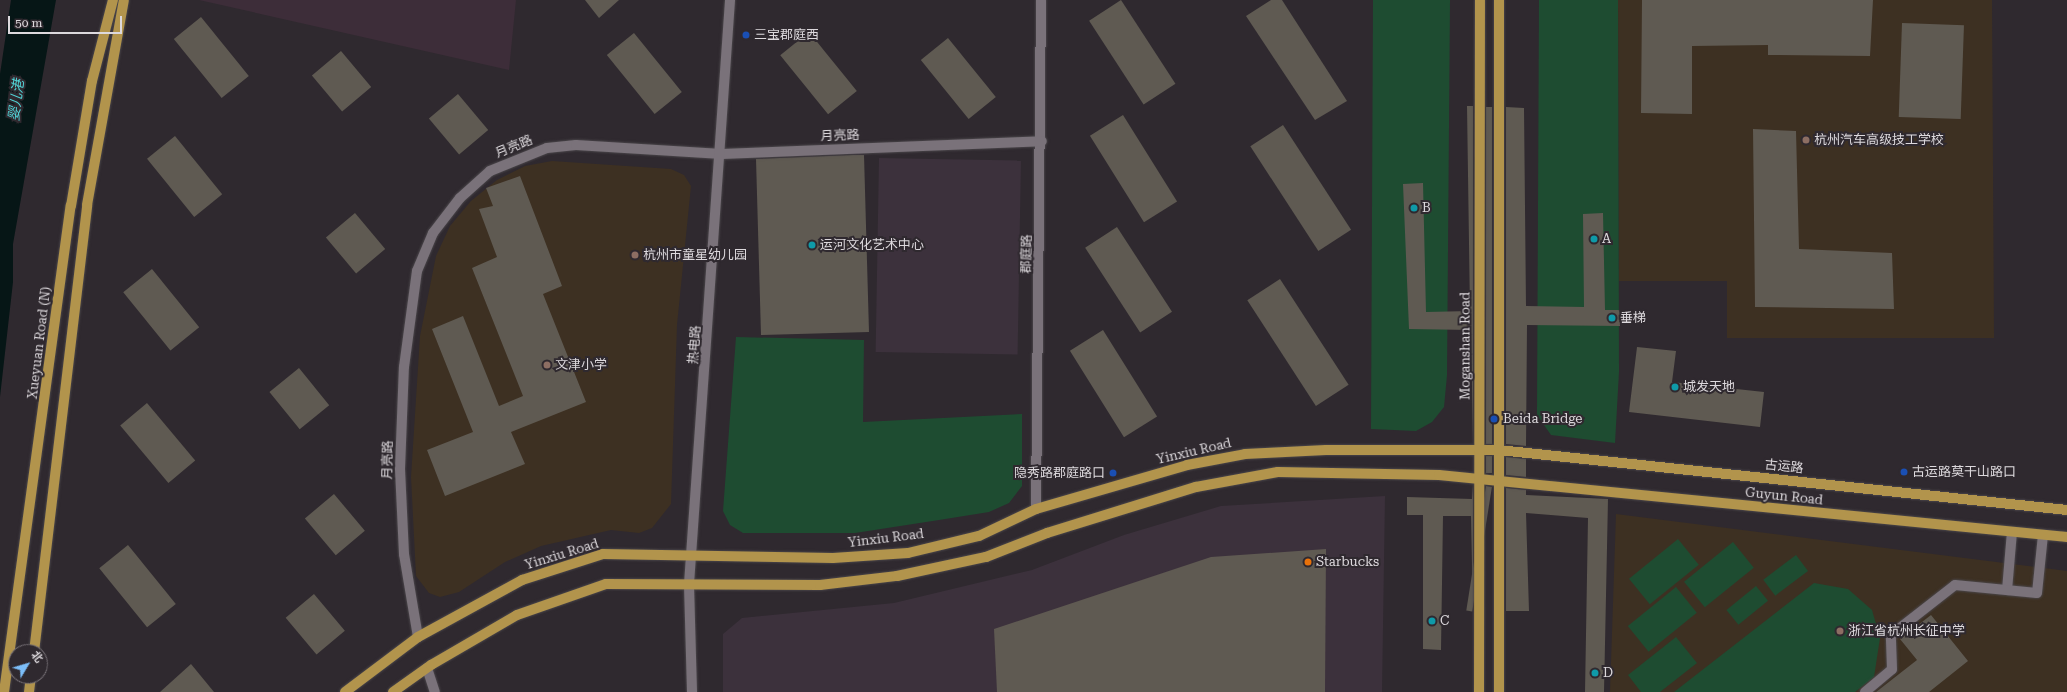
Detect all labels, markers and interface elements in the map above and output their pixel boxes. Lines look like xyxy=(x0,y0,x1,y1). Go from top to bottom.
scale bar xyxy=(10,8,124,34)
text: 50 m xyxy=(15,16,42,30)
place label: 三宝郡庭西 xyxy=(754,27,819,43)
marker: 三宝郡庭西 xyxy=(741,30,751,40)
water label: 婴儿港 xyxy=(5,78,27,122)
street label: 月亮路 xyxy=(820,128,860,144)
street label: 月亮路 xyxy=(493,132,535,162)
place label: 杭州汽车高级技工学校 xyxy=(1814,132,1944,148)
marker: 杭州汽车高级技工学校 xyxy=(1801,135,1811,145)
place label: B xyxy=(1422,200,1431,216)
marker: B xyxy=(1409,203,1419,213)
place label: A xyxy=(1602,231,1611,247)
street label: 郡庭路 xyxy=(1019,234,1035,274)
marker: A xyxy=(1589,234,1599,244)
place label: 运河文化艺术中心 xyxy=(820,237,924,253)
marker: 运河文化艺术中心 xyxy=(807,240,817,250)
place label: 杭州市童星幼儿园 xyxy=(643,247,747,263)
marker: 杭州市童星幼儿园 xyxy=(630,250,640,260)
street label: Xueyuan Road (N) xyxy=(25,286,55,400)
street label: Moganshan Road xyxy=(1458,292,1474,400)
place label: 垂梯 xyxy=(1620,310,1646,326)
marker: 垂梯 xyxy=(1607,313,1617,323)
street label: 热电路 xyxy=(686,325,704,365)
place label: 文津小学 xyxy=(555,357,607,373)
marker: 文津小学 xyxy=(542,360,552,370)
place label: 城发天地 xyxy=(1683,379,1735,395)
marker: 城发天地 xyxy=(1670,382,1680,392)
place label: Beida Bridge xyxy=(1503,411,1582,427)
marker: Beida Bridge xyxy=(1488,413,1500,425)
street label: Yinxiu Road xyxy=(1155,436,1233,468)
street label: 月亮路 xyxy=(380,440,396,480)
street label: 古运路 xyxy=(1764,457,1804,477)
place label: 古运路莫干山路口 xyxy=(1912,464,2016,480)
place label: 隐秀路郡庭路口 xyxy=(1014,465,1105,481)
marker: 古运路莫干山路口 xyxy=(1899,467,1909,477)
marker: 隐秀路郡庭路口 xyxy=(1108,468,1118,478)
street label: Guyun Road xyxy=(1744,485,1824,509)
street label: Yinxiu Road xyxy=(847,527,925,551)
street label: Yinxiu Road xyxy=(523,536,601,574)
place label: Starbucks xyxy=(1316,554,1379,570)
marker: Starbucks xyxy=(1303,557,1313,567)
place label: C xyxy=(1440,613,1449,629)
marker: C xyxy=(1427,616,1437,626)
place label: 浙江省杭州长征中学 xyxy=(1848,623,1965,639)
marker: 浙江省杭州长征中学 xyxy=(1835,626,1845,636)
north arrow xyxy=(8,644,48,684)
text: 北 xyxy=(29,649,46,665)
place label: D xyxy=(1603,665,1613,681)
marker: D xyxy=(1590,668,1600,678)

